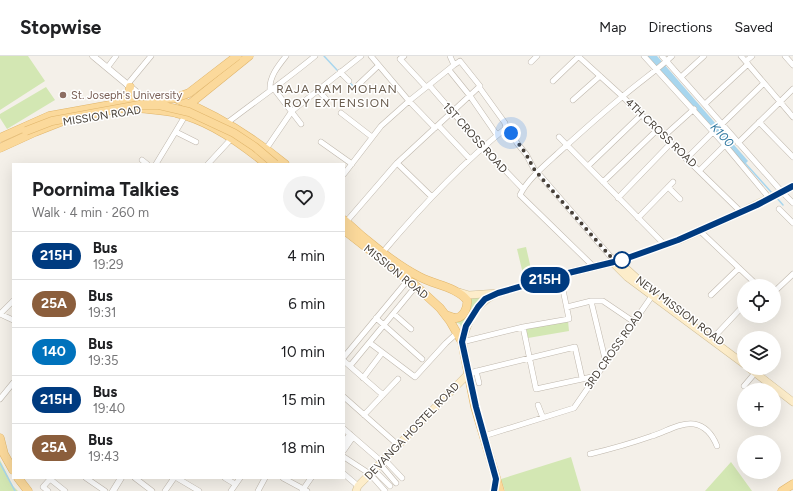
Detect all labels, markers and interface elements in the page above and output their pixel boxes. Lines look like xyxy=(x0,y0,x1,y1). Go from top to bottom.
text: Stopwise xyxy=(20,16,101,39)
text: Map xyxy=(599,19,627,36)
text: Directions xyxy=(649,19,712,36)
text: Saved xyxy=(734,19,773,36)
district label: RAJA RAM MOHAN ROY EXTENSION xyxy=(276,82,398,110)
place label: St. Joseph's University xyxy=(71,89,182,102)
marker: St. Joseph's University xyxy=(58,90,68,100)
street label: 4TH CROSS ROAD xyxy=(623,96,700,171)
street label: 1ST CROSS ROAD xyxy=(440,100,510,176)
street label: MISSION ROAD xyxy=(62,103,142,129)
water label: K100 xyxy=(708,120,737,150)
your location xyxy=(501,123,521,143)
button: heart xyxy=(283,176,325,218)
text: Poornima Talkies xyxy=(32,178,179,201)
text: Walk · 4 min · 260 m xyxy=(32,205,149,220)
text: Bus xyxy=(93,239,117,257)
street label: MISSION ROAD xyxy=(361,242,431,302)
text: 215H xyxy=(40,247,73,264)
text: 4 min xyxy=(287,247,325,265)
unlabelled marker xyxy=(613,251,631,269)
text: 19:29 xyxy=(93,257,123,272)
line badge: 215H xyxy=(517,267,573,293)
text: 215H xyxy=(529,271,561,288)
street label: NEW MISSION ROAD xyxy=(633,274,727,349)
map controls xyxy=(737,279,781,479)
button: locate xyxy=(737,279,781,323)
text: Bus xyxy=(88,287,113,305)
text: 25A xyxy=(41,295,67,312)
text: 6 min xyxy=(288,295,325,313)
text: 19:31 xyxy=(88,305,116,320)
street label: 3RD CROSS ROAD xyxy=(582,308,646,392)
button: layers xyxy=(737,331,781,375)
text: Bus xyxy=(88,335,113,353)
text: 140 xyxy=(42,343,66,360)
text: 10 min xyxy=(281,343,325,361)
text: 19:35 xyxy=(88,353,119,368)
street label: DEVANGA HOSTEL ROAD xyxy=(362,379,462,483)
text: Bus xyxy=(93,383,117,401)
button: + xyxy=(737,383,781,427)
text: 215H xyxy=(40,391,73,408)
text: 15 min xyxy=(282,391,325,409)
text: 19:40 xyxy=(93,401,125,416)
text: Bus xyxy=(88,431,113,449)
button: − xyxy=(737,435,781,479)
text: 25A xyxy=(41,439,67,456)
text: 18 min xyxy=(281,439,325,457)
text: 19:43 xyxy=(88,449,119,464)

